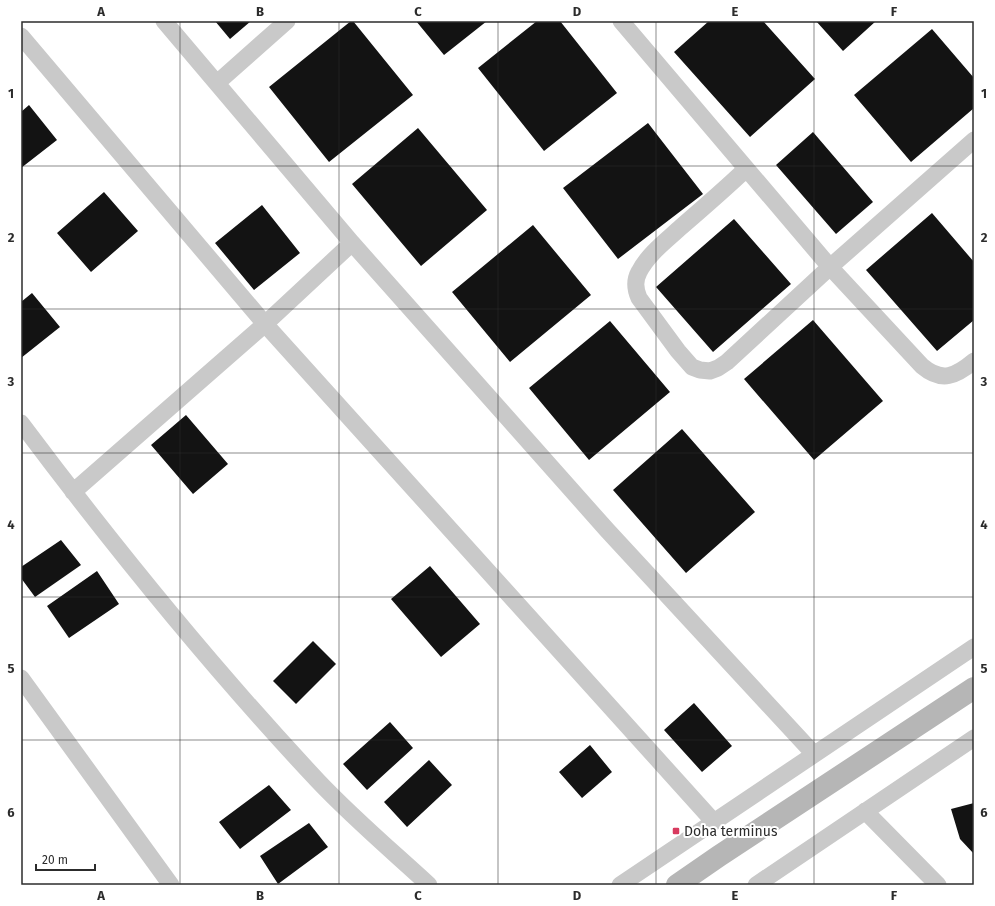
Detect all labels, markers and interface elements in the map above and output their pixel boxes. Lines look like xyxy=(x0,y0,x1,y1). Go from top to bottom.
text: A xyxy=(96,4,105,19)
text: B xyxy=(256,4,264,19)
text: C xyxy=(414,4,422,19)
text: D xyxy=(573,4,582,19)
text: E xyxy=(732,4,739,19)
text: F xyxy=(891,4,898,19)
text: 1 xyxy=(8,86,14,101)
text: 1 xyxy=(981,86,987,101)
text: 2 xyxy=(8,230,15,245)
text: 2 xyxy=(981,230,988,245)
text: 3 xyxy=(7,374,15,389)
text: 3 xyxy=(980,374,988,389)
text: 4 xyxy=(7,517,15,532)
text: 4 xyxy=(980,517,988,532)
text: 5 xyxy=(8,661,15,676)
text: 5 xyxy=(981,661,988,676)
text: 6 xyxy=(7,805,15,820)
text: 6 xyxy=(980,805,988,820)
place label: Doha terminus xyxy=(684,823,778,840)
marker: Doha terminus xyxy=(671,826,681,836)
scale bar xyxy=(36,846,95,872)
text: 20 m xyxy=(42,853,68,867)
text: A xyxy=(96,888,105,903)
text: B xyxy=(256,888,264,903)
text: C xyxy=(414,888,422,903)
text: D xyxy=(573,888,582,903)
text: E xyxy=(732,888,739,903)
text: F xyxy=(891,888,898,903)

